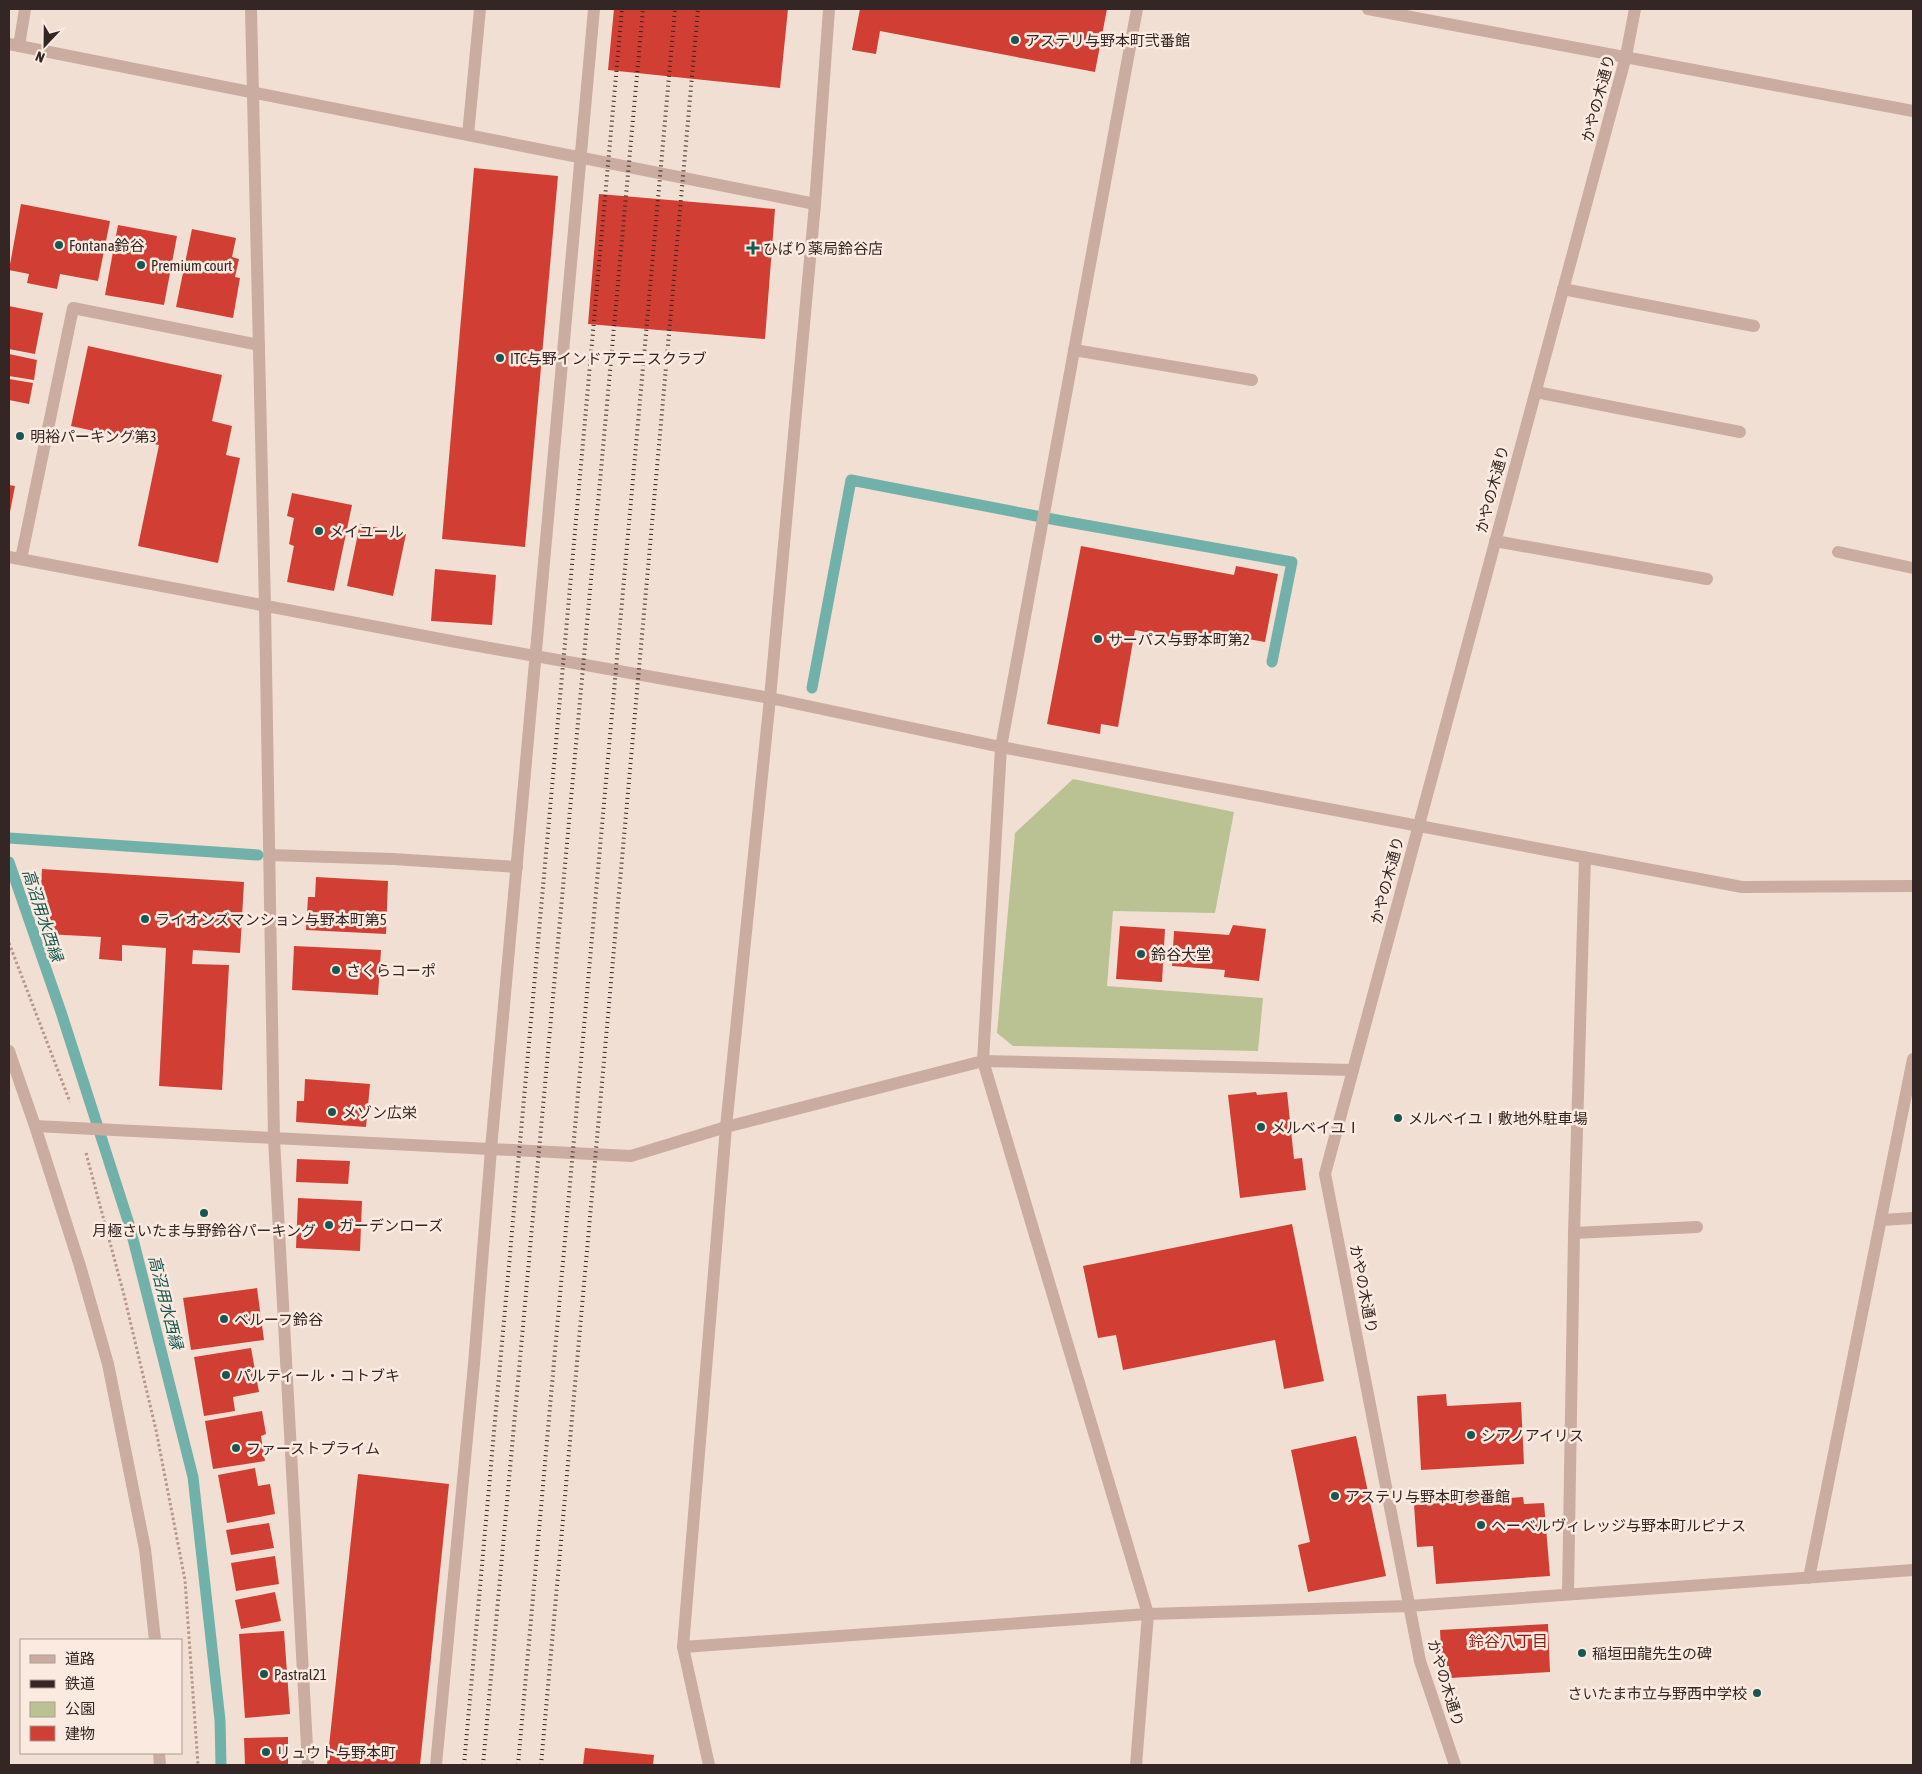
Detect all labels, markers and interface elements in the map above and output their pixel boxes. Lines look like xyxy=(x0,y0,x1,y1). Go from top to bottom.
north arrow xyxy=(20,20,70,70)
place label: アステリ与野本町弐番館 xyxy=(1025,32,1190,49)
marker: アステリ与野本町弐番館 xyxy=(1009,34,1021,46)
text: N xyxy=(33,48,47,66)
street label: かやの木通り xyxy=(1578,52,1618,144)
place label: Fontana鈴谷 xyxy=(69,237,145,254)
marker: Fontana鈴谷 xyxy=(53,239,65,251)
place label: ひばり薬局鈴谷店 xyxy=(763,240,883,257)
marker: ひばり薬局鈴谷店 xyxy=(747,242,759,254)
place label: Premium court xyxy=(151,257,232,274)
marker: Premium court xyxy=(135,259,147,271)
place label: ITC与野インドアテニスクラブ xyxy=(510,350,707,367)
marker: ITC与野インドアテニスクラブ xyxy=(494,352,506,364)
place label: 明裕パーキング第3 xyxy=(30,428,157,445)
marker: 明裕パーキング第3 xyxy=(14,430,26,442)
street label: かやの木通り xyxy=(1472,443,1512,535)
place label: メイユール xyxy=(329,523,404,540)
marker: メイユール xyxy=(313,525,325,537)
place label: サーパス与野本町第2 xyxy=(1108,631,1250,648)
marker: サーパス与野本町第2 xyxy=(1092,633,1104,645)
street label: かやの木通り xyxy=(1367,834,1407,926)
water label: 高沼用水西縁 xyxy=(20,867,67,965)
place label: ライオンズマンション与野本町第5 xyxy=(155,911,387,928)
marker: ライオンズマンション与野本町第5 xyxy=(139,913,151,925)
place label: 鈴谷大堂 xyxy=(1151,946,1211,963)
marker: 鈴谷大堂 xyxy=(1135,948,1147,960)
place label: さくらコーポ xyxy=(346,962,436,979)
marker: さくらコーポ xyxy=(330,964,342,976)
place label: メゾン広栄 xyxy=(342,1104,417,1121)
marker: メゾン広栄 xyxy=(326,1106,338,1118)
place label: メルベイユⅠ敷地外駐車場 xyxy=(1408,1110,1588,1127)
marker: メルベイユⅠ敷地外駐車場 xyxy=(1392,1112,1404,1124)
place label: メルベイユⅠ xyxy=(1271,1119,1361,1136)
marker: メルベイユⅠ xyxy=(1255,1121,1267,1133)
marker: 月極さいたま与野鈴谷パーキング xyxy=(198,1207,210,1219)
place label: ガーデンローズ xyxy=(339,1217,443,1234)
marker: ガーデンローズ xyxy=(323,1219,335,1231)
place label: 月極さいたま与野鈴谷パーキング xyxy=(92,1222,316,1239)
street label: かやの木通り xyxy=(1347,1243,1381,1335)
water label: 高沼用水西縁 xyxy=(146,1253,187,1353)
place label: ベルーフ鈴谷 xyxy=(234,1311,323,1328)
marker: ベルーフ鈴谷 xyxy=(218,1313,230,1325)
place label: パルティール・コトブキ xyxy=(236,1367,400,1384)
marker: パルティール・コトブキ xyxy=(220,1369,232,1381)
place label: シアノアイリス xyxy=(1481,1427,1584,1444)
marker: シアノアイリス xyxy=(1465,1429,1477,1441)
place label: ファーストプライム xyxy=(246,1440,380,1457)
marker: ファーストプライム xyxy=(230,1442,242,1454)
place label: アステリ与野本町参番館 xyxy=(1345,1488,1510,1505)
marker: アステリ与野本町参番館 xyxy=(1329,1490,1341,1502)
place label: ヘーベルヴィレッジ与野本町ルピナス xyxy=(1491,1517,1746,1534)
marker: ヘーベルヴィレッジ与野本町ルピナス xyxy=(1475,1519,1487,1531)
district label: 鈴谷八丁目 xyxy=(1468,1632,1548,1650)
street label: かやの木通り xyxy=(1425,1637,1467,1729)
legend xyxy=(20,1639,182,1754)
place label: 稲垣田龍先生の碑 xyxy=(1592,1645,1712,1662)
marker: 稲垣田龍先生の碑 xyxy=(1576,1647,1588,1659)
text: 道路 xyxy=(65,1650,95,1667)
place label: Pastral21 xyxy=(274,1666,327,1683)
marker: Pastral21 xyxy=(258,1668,270,1680)
text: 鉄道 xyxy=(65,1675,95,1692)
place label: さいたま市立与野西中学校 xyxy=(1567,1685,1747,1702)
marker: さいたま市立与野西中学校 xyxy=(1751,1687,1763,1699)
text: 公園 xyxy=(65,1700,95,1717)
text: 建物 xyxy=(65,1725,95,1742)
place label: リュウト与野本町 xyxy=(276,1744,396,1761)
marker: リュウト与野本町 xyxy=(260,1746,272,1758)

